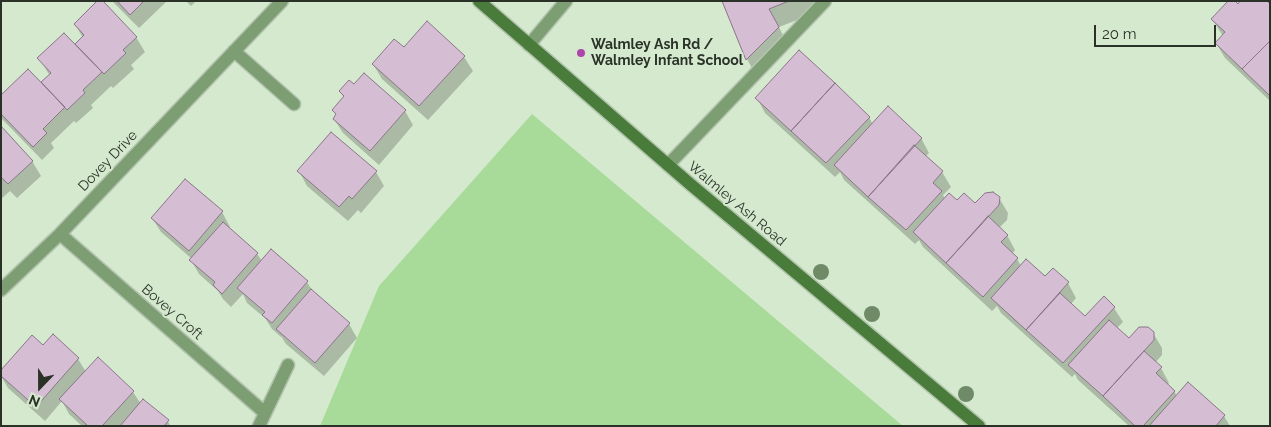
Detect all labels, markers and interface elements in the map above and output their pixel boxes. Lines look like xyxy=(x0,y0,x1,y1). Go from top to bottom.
scale bar xyxy=(1096,15,1218,47)
text: 20 m xyxy=(1102,25,1137,43)
place label: Walmley Ash Rd / Walmley Infant School xyxy=(591,37,743,70)
marker: Walmley Ash Rd / Walmley Infant School xyxy=(575,47,587,59)
street label: Dovey Drive xyxy=(75,127,141,195)
street label: Walmley Ash Road xyxy=(685,158,789,250)
street label: Bovey Croft xyxy=(138,281,206,343)
north arrow xyxy=(15,362,65,412)
text: N xyxy=(26,391,42,410)

